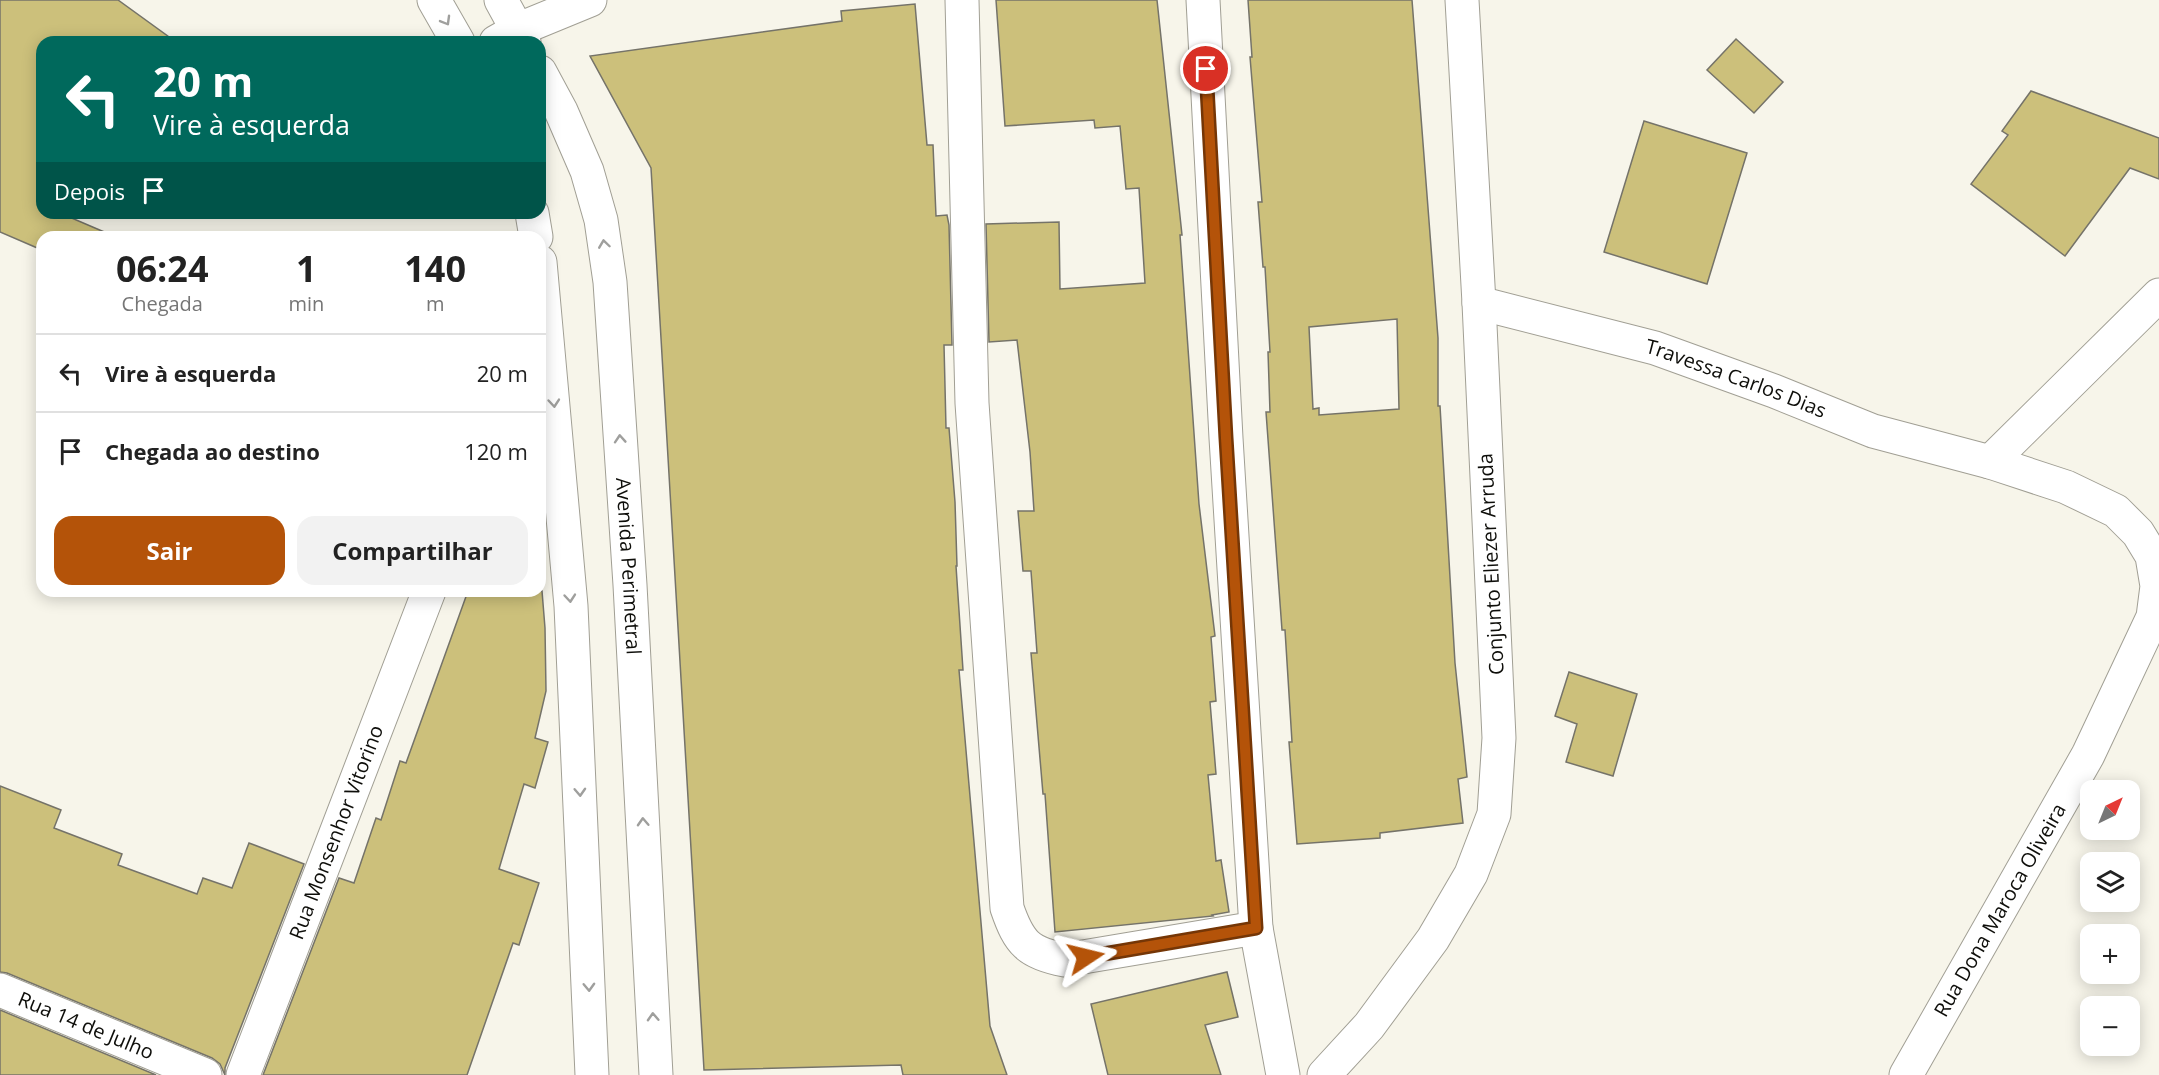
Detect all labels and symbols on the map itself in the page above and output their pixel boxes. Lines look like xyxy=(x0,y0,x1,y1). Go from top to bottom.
one-way arrow xyxy=(438,15,450,25)
pin xyxy=(1180,43,1231,94)
one-way arrow xyxy=(599,240,611,249)
street label: Travessa Carlos Dias xyxy=(1643,332,1830,424)
one-way arrow xyxy=(547,399,560,408)
one-way arrow xyxy=(614,434,627,443)
street label: Conjunto Eliezer Arruda xyxy=(1471,453,1510,676)
street label: Avenida Perimetral xyxy=(610,477,648,655)
one-way arrow xyxy=(564,593,577,602)
street label: Rua Monsenhor Vitorino xyxy=(282,721,389,943)
north arrow xyxy=(2080,780,2140,840)
one-way arrow xyxy=(573,788,586,797)
street label: Rua Dona Maroca Oliveira xyxy=(1927,798,2072,1021)
one-way arrow xyxy=(636,817,649,826)
position arrow xyxy=(1054,925,1118,989)
one-way arrow xyxy=(583,983,595,992)
street label: Rua 14 de Julho xyxy=(14,985,158,1065)
one-way arrow xyxy=(647,1012,660,1021)

